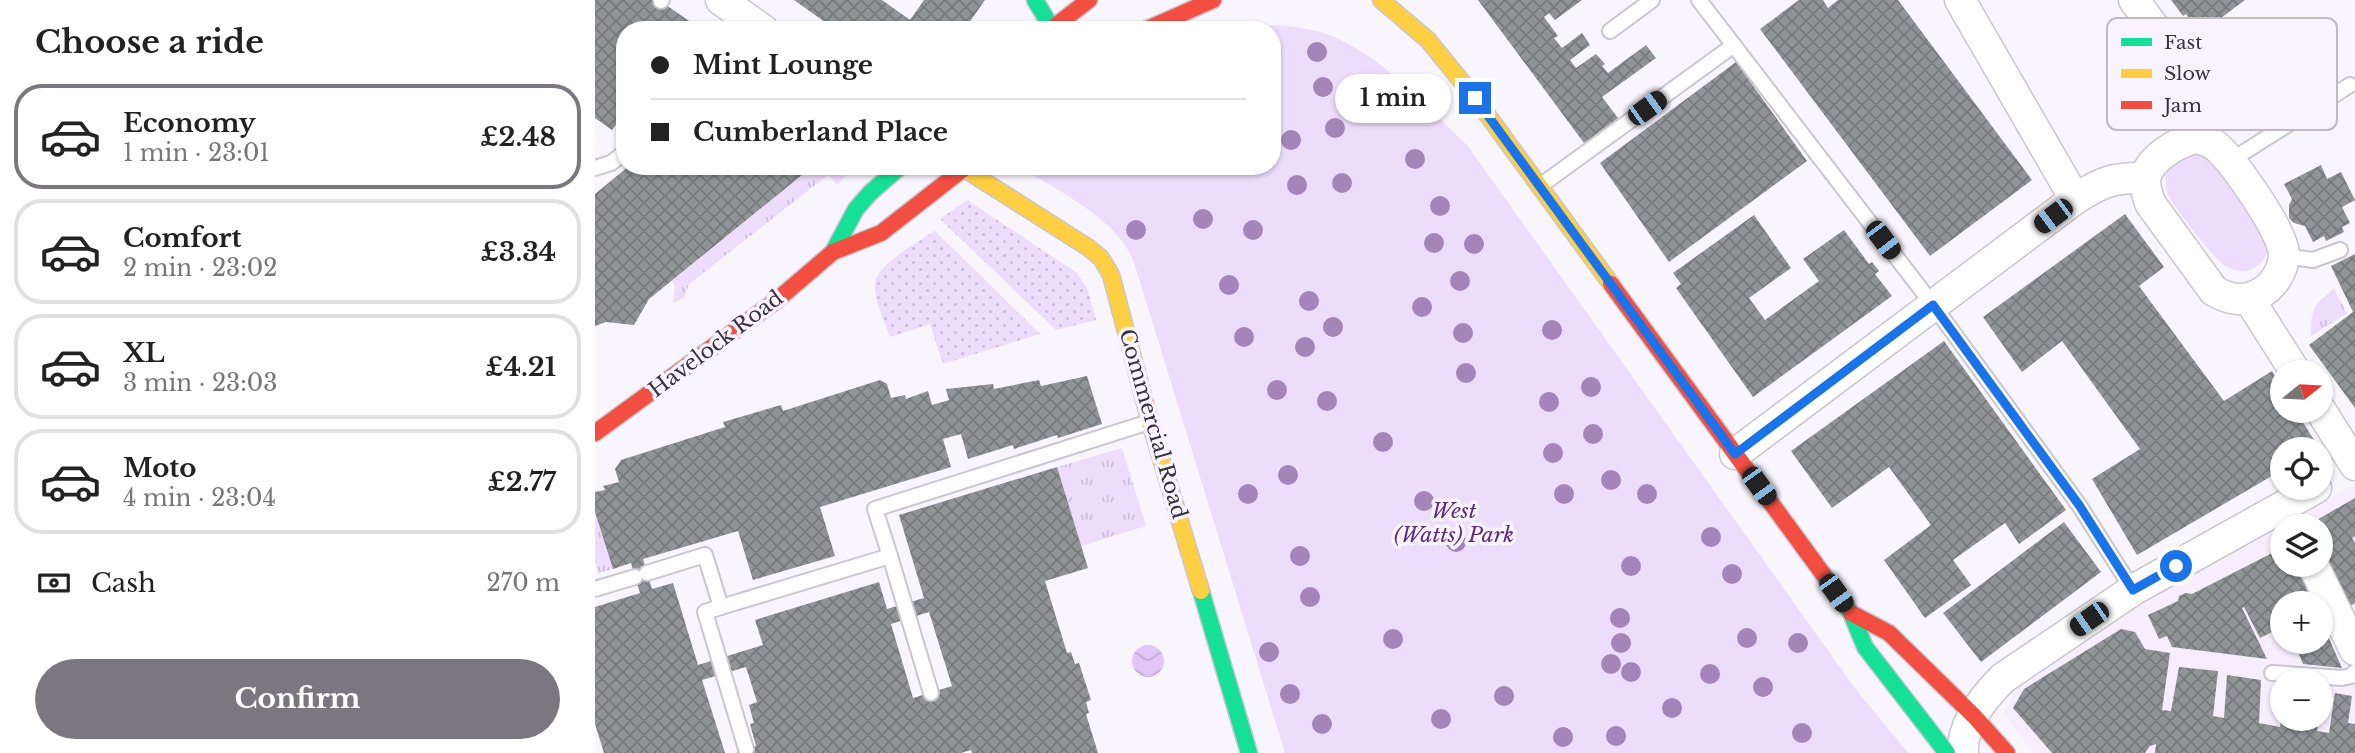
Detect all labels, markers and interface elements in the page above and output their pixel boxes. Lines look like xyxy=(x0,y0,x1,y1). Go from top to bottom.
legend xyxy=(2107,18,2337,130)
text: Choose a ride xyxy=(35,22,264,62)
text: Fast xyxy=(2164,31,2203,54)
text: Mint Lounge xyxy=(693,49,873,81)
text: Slow xyxy=(2164,62,2211,85)
callout: 1 min xyxy=(1335,74,1451,122)
route end xyxy=(1459,82,1491,114)
text: 1 min xyxy=(1360,84,1426,112)
car xyxy=(1624,87,1671,129)
text: Jam xyxy=(2161,94,2202,117)
icon: car xyxy=(39,105,102,168)
text: Economy xyxy=(123,107,256,139)
text: Cumberland Place xyxy=(693,116,948,148)
text: £2.48 xyxy=(480,121,556,153)
text: 1 min · 23:01 xyxy=(123,139,270,167)
car xyxy=(2030,195,2077,237)
car xyxy=(1862,217,1905,263)
icon: car xyxy=(39,220,102,283)
text: Comfort xyxy=(123,222,241,254)
text: £3.34 xyxy=(480,236,556,268)
text: 2 min · 23:02 xyxy=(123,254,277,282)
street label: Havelock Road xyxy=(644,285,788,403)
street label: Commercial Road xyxy=(1113,326,1193,522)
icon: car xyxy=(39,335,102,398)
text: XL xyxy=(123,337,165,369)
text: £4.21 xyxy=(485,351,556,383)
north arrow xyxy=(2270,360,2333,424)
map controls xyxy=(2270,360,2333,731)
text: 3 min · 23:03 xyxy=(123,369,277,397)
button: locate xyxy=(2270,437,2333,500)
icon: car xyxy=(39,450,102,513)
text: Moto xyxy=(123,452,196,484)
car xyxy=(1739,463,1780,509)
text: £2.77 xyxy=(487,466,556,498)
text: 4 min · 23:04 xyxy=(123,484,276,512)
park label: West (Watts) Park xyxy=(1394,498,1514,548)
button: layers xyxy=(2270,514,2333,577)
route start xyxy=(2160,550,2192,582)
icon: cash xyxy=(35,564,73,602)
text: Cash xyxy=(91,567,156,599)
text: 270 m xyxy=(487,569,560,597)
car xyxy=(1816,570,1857,616)
button: + xyxy=(2270,591,2333,654)
car xyxy=(2066,598,2113,640)
button: Confirm xyxy=(35,659,560,739)
button: − xyxy=(2270,668,2333,731)

